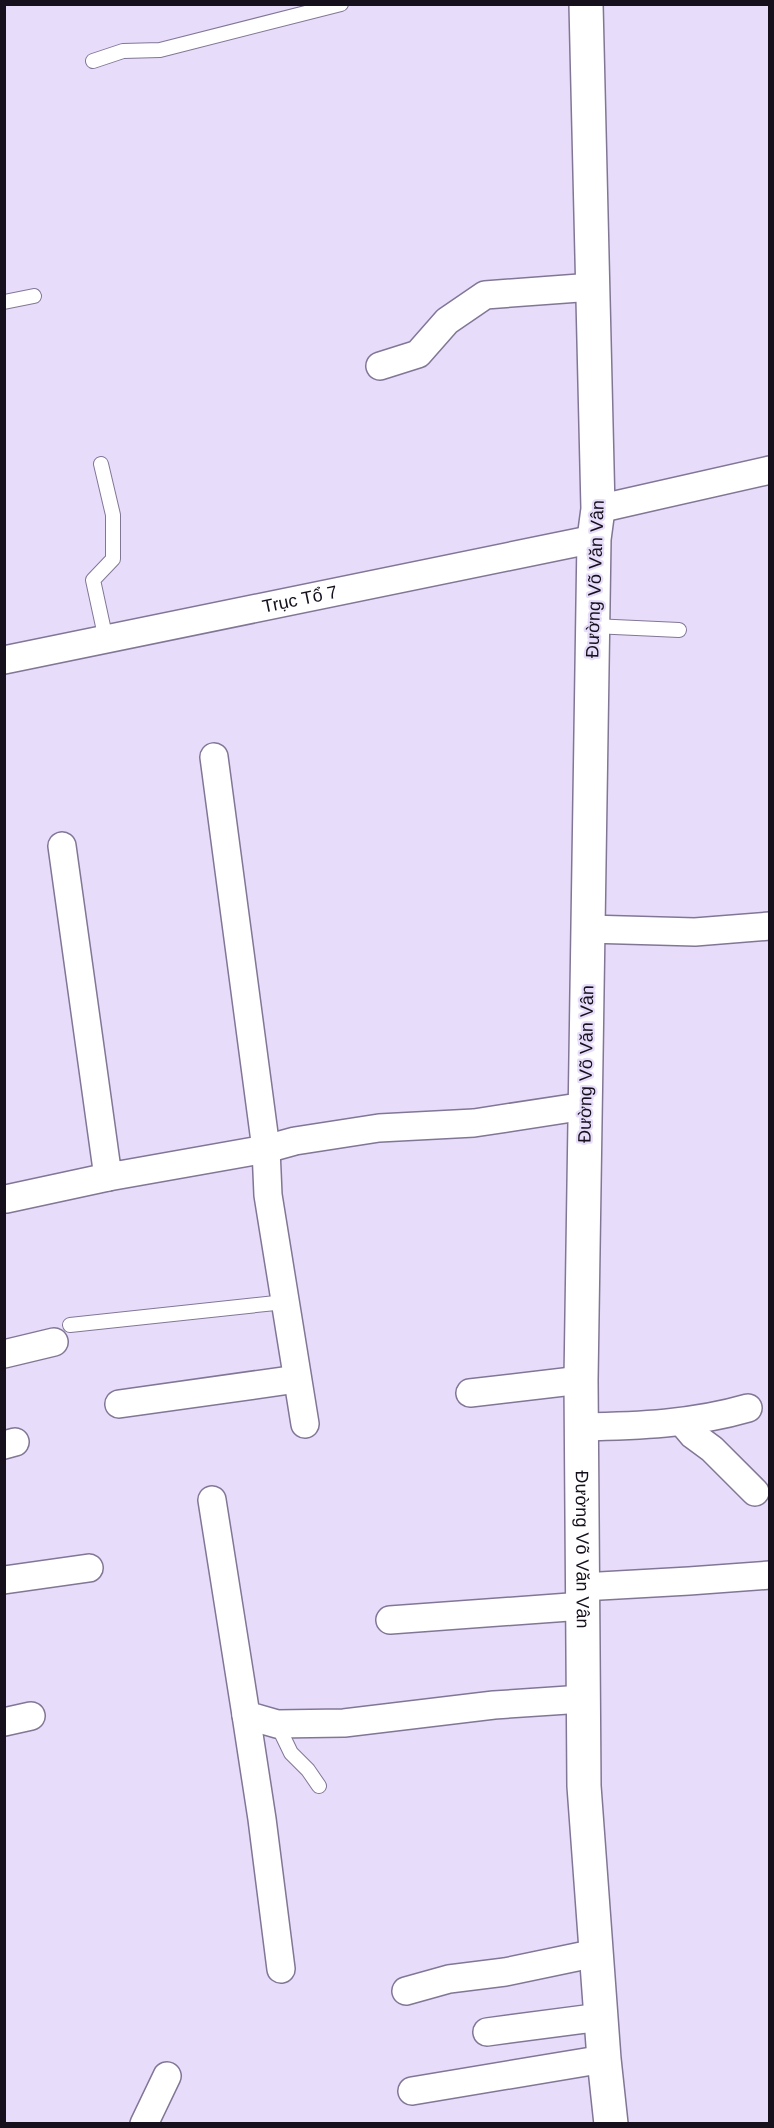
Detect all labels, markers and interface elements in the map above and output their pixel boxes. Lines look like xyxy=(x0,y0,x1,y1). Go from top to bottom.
street label: Đường Võ Văn Vân xyxy=(582,500,608,658)
street label: Trục Tổ 7 xyxy=(261,582,339,617)
street label: Đường Võ Văn Vân xyxy=(575,985,597,1143)
street label: Đường Võ Văn Vân xyxy=(572,1470,593,1629)

